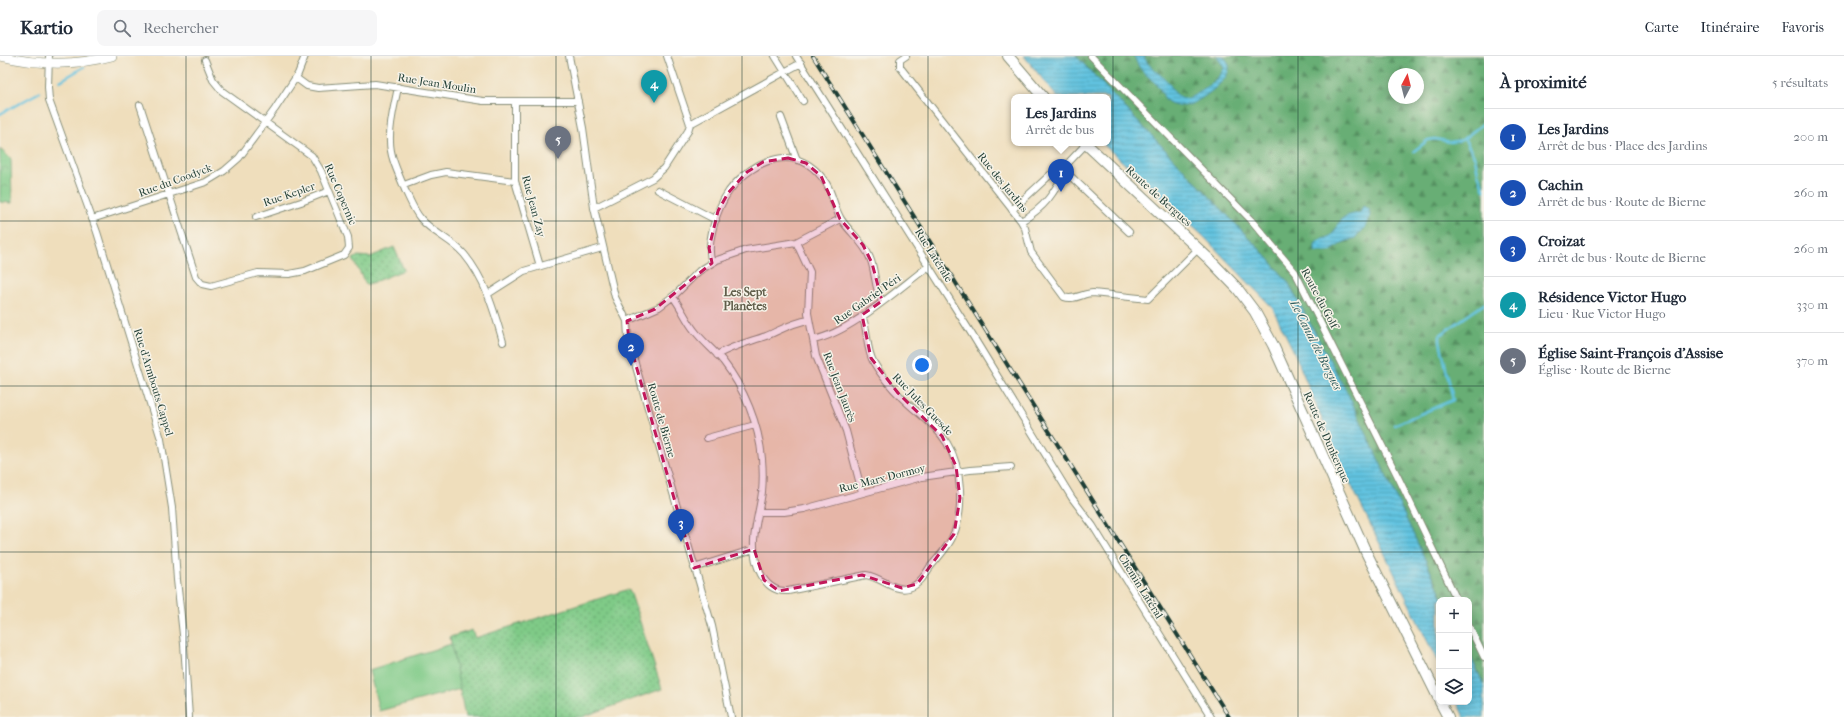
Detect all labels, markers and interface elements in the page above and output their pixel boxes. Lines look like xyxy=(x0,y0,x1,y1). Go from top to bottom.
search box xyxy=(97,10,377,46)
text: Kartio xyxy=(20,17,73,39)
icon: search xyxy=(111,17,133,39)
text: Rechercher xyxy=(143,19,218,37)
text: Carte xyxy=(1645,19,1679,36)
text: Itinéraire xyxy=(1701,19,1759,36)
text: Favoris xyxy=(1781,19,1824,36)
north arrow xyxy=(1388,68,1424,104)
pin: 4 xyxy=(641,70,667,103)
street label: Rue Jean Moulin xyxy=(397,71,478,96)
text: À proximité xyxy=(1500,72,1587,92)
text: 5 résultats xyxy=(1772,75,1828,90)
popup xyxy=(1011,94,1111,146)
text: Les Jardins xyxy=(1026,104,1096,122)
text: Les Jardins xyxy=(1538,120,1609,138)
text: Arrêt de bus xyxy=(1026,122,1094,137)
pin: 5 xyxy=(545,126,571,159)
text: 1 xyxy=(1511,129,1515,144)
text: 200 m xyxy=(1793,129,1828,144)
text: Arrêt de bus · Place des Jardins xyxy=(1538,138,1707,153)
street label: Rue des Jardins xyxy=(975,150,1031,215)
pin: 1 xyxy=(1048,159,1074,192)
street label: Rue du Coodyck xyxy=(137,161,214,200)
street label: Rue Copernic xyxy=(322,162,359,227)
street label: Route de Bergues xyxy=(1123,163,1194,229)
street label: Rue Jean Zay xyxy=(519,174,548,239)
text: Cachin xyxy=(1538,176,1583,194)
street label: Rue Kepler xyxy=(262,179,317,209)
text: 2 xyxy=(1510,185,1516,200)
text: 260 m xyxy=(1794,185,1828,200)
text: Arrêt de bus · Route de Bierne xyxy=(1538,194,1706,209)
street label: Rue Latérale xyxy=(912,226,956,285)
text: Croizat xyxy=(1538,232,1585,250)
text: 3 xyxy=(1510,241,1516,256)
text: 260 m xyxy=(1794,241,1828,256)
text: Arrêt de bus · Route de Bierne xyxy=(1538,250,1706,265)
street label: Route du Golf xyxy=(1298,266,1342,332)
street label: Rue Gabriel Péri xyxy=(831,271,904,327)
district label: Les Sept Planètes xyxy=(723,285,767,313)
text: Résidence Victor Hugo xyxy=(1538,288,1686,306)
water label: Le Canal de Bergues xyxy=(1287,297,1345,393)
text: 4 xyxy=(1509,297,1517,312)
text: 330 m xyxy=(1797,297,1828,312)
text: Lieu · Rue Victor Hugo xyxy=(1538,306,1666,321)
street label: Rue d'Armbouts-Cappel xyxy=(131,327,176,437)
pin: 2 xyxy=(618,333,644,366)
text: Église Saint-François d'Assise xyxy=(1538,344,1723,362)
street label: Rue Jean Jaurès xyxy=(820,350,859,424)
text: 5 xyxy=(1510,353,1516,368)
text: 370 m xyxy=(1796,353,1828,368)
your location xyxy=(912,355,932,375)
text: Église · Route de Bierne xyxy=(1538,362,1671,377)
street label: Rue Jules Guesde xyxy=(890,370,956,439)
street label: Route de Bierne xyxy=(645,381,679,460)
street label: Route de Dunkerque xyxy=(1300,389,1353,486)
street label: Rue Marx Dormoy xyxy=(838,461,928,495)
pin: 3 xyxy=(668,509,694,542)
street label: Chemin Latéral xyxy=(1115,551,1166,621)
map controls xyxy=(1436,597,1472,705)
button: + xyxy=(1436,597,1472,633)
button: − xyxy=(1436,633,1472,669)
button: layers xyxy=(1436,669,1472,705)

